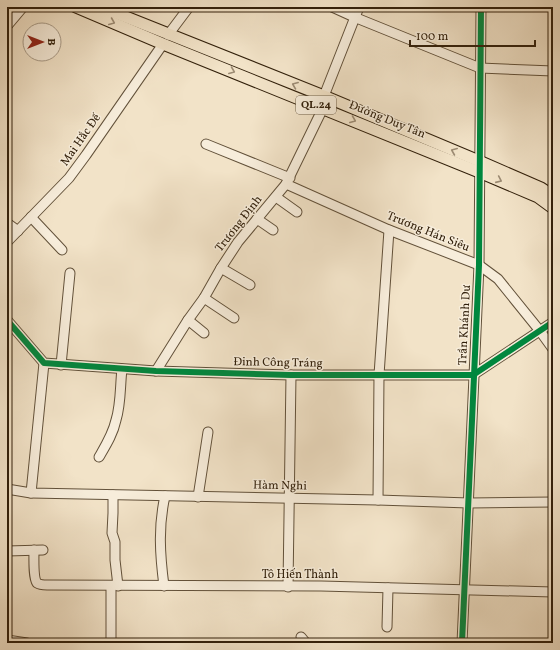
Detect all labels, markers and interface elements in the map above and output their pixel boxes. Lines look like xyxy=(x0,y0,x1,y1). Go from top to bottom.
one-way arrow xyxy=(107,17,115,25)
north arrow xyxy=(22,22,62,62)
scale bar xyxy=(410,22,535,48)
text: 100 m xyxy=(416,29,449,45)
text: B xyxy=(43,38,58,46)
one-way arrow xyxy=(228,67,235,75)
one-way arrow xyxy=(292,81,299,89)
road number: QL.24 xyxy=(296,96,336,114)
street label: Đường Duy Tân xyxy=(346,97,428,143)
street label: Mai Hắc Đế xyxy=(57,110,105,169)
one-way arrow xyxy=(348,115,356,123)
one-way arrow xyxy=(450,147,457,155)
one-way arrow xyxy=(494,175,502,183)
street label: Trương Định xyxy=(212,192,266,256)
street label: Trương Hán Siêu xyxy=(384,208,472,256)
street label: Trần Khánh Dư xyxy=(455,284,475,366)
street label: Đinh Công Tráng xyxy=(233,354,323,372)
street label: Hàm Nghi xyxy=(253,478,307,494)
street label: Tô Hiến Thành xyxy=(262,567,338,583)

